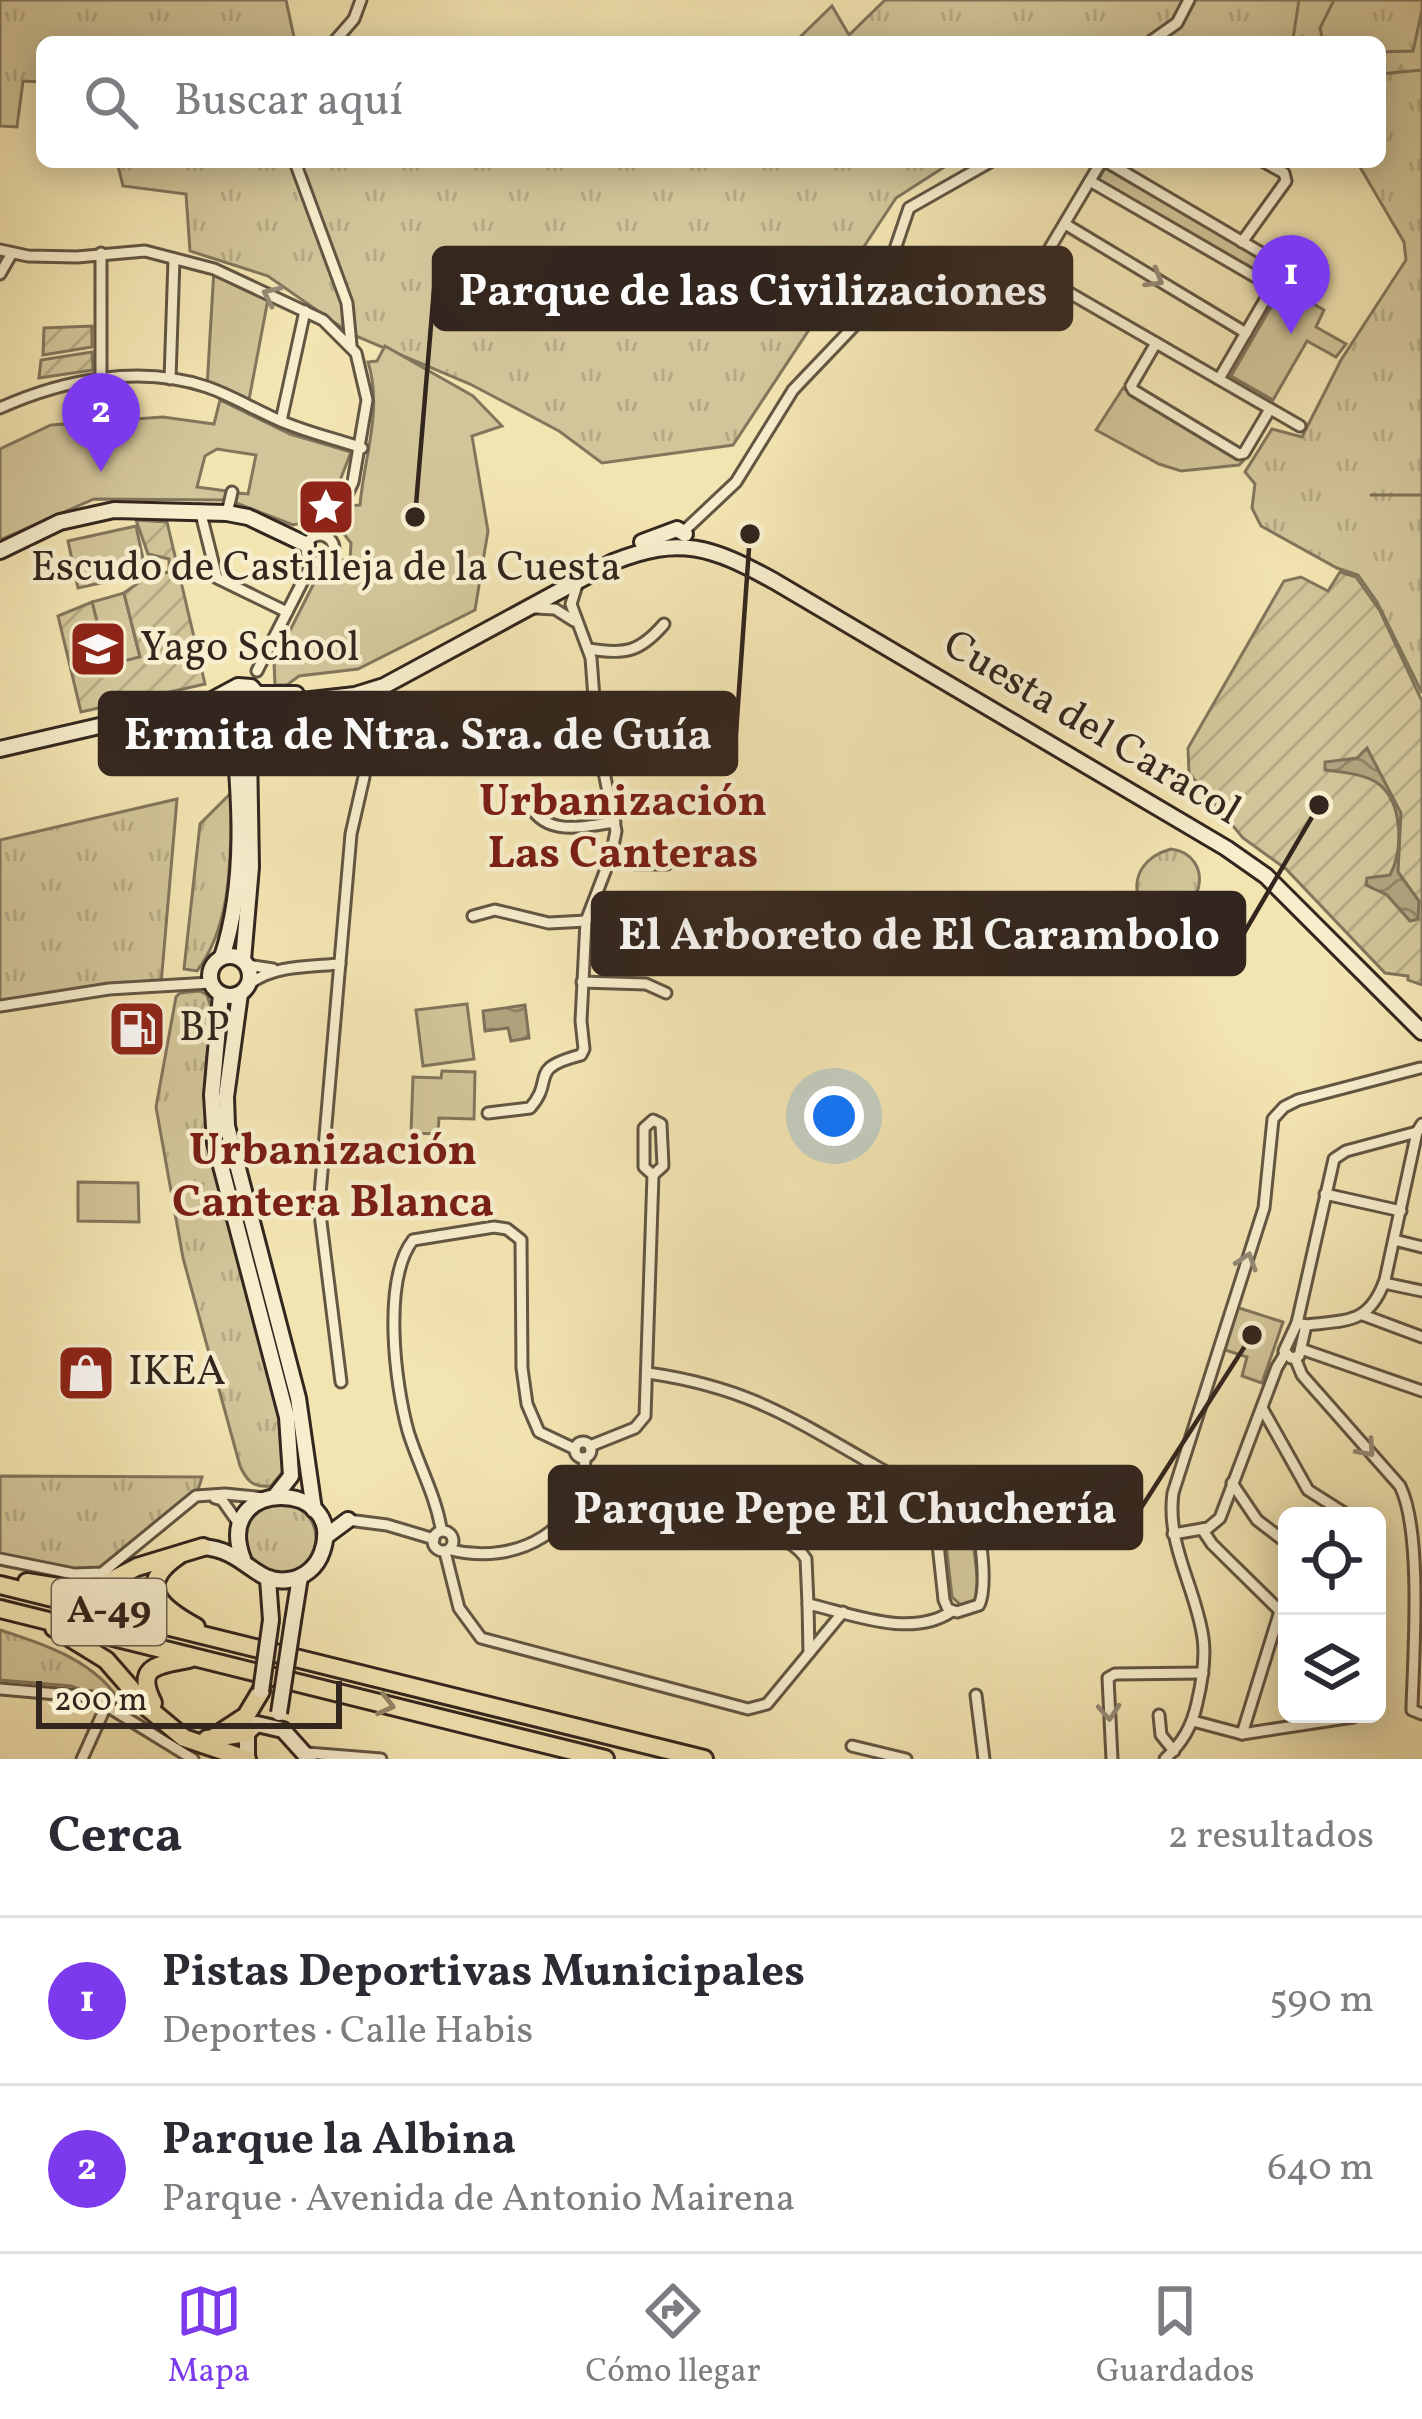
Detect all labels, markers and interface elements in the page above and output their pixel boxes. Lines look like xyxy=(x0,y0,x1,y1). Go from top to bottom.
search box xyxy=(36,36,1386,168)
icon: search xyxy=(78,69,144,135)
text: Buscar aquí xyxy=(174,71,403,134)
pin: 1 xyxy=(1252,235,1330,334)
callout: Parque de las Civilizaciones xyxy=(434,248,1071,329)
text: Parque de las Civilizaciones xyxy=(458,262,1048,325)
one-way arrow xyxy=(1142,264,1164,287)
one-way arrow xyxy=(262,286,283,309)
pin: 2 xyxy=(62,373,140,472)
place icon: Escudo de Castilleja de la Cuesta xyxy=(295,476,357,538)
place label: Escudo de Castilleja de la Cuesta xyxy=(31,540,621,599)
street label: Cuesta del Caracol xyxy=(931,617,1251,841)
school or university icon: Yago School xyxy=(67,618,129,680)
place label: Yago School xyxy=(140,620,360,679)
callout: Ermita de Ntra. Sra. de Guía xyxy=(100,693,736,774)
text: Ermita de Ntra. Sra. de Guía xyxy=(124,706,712,769)
district label: Urbanización Las Canteras xyxy=(479,772,767,887)
callout: El Arboreto de El Carambolo xyxy=(593,893,1244,974)
text: El Arboreto de El Carambolo xyxy=(618,906,1220,969)
fuel station icon: BP xyxy=(106,998,168,1060)
place label: BP xyxy=(179,1000,230,1059)
your location xyxy=(804,1086,864,1146)
district label: Urbanización Cantera Blanca xyxy=(172,1121,494,1236)
one-way arrow xyxy=(1233,1251,1258,1272)
shop icon: IKEA xyxy=(55,1342,117,1404)
place label: IKEA xyxy=(128,1344,226,1403)
one-way arrow xyxy=(1353,1435,1374,1457)
callout: Parque Pepe El Chuchería xyxy=(550,1467,1141,1548)
text: Parque Pepe El Chuchería xyxy=(573,1480,1117,1543)
map controls xyxy=(1278,1507,1386,1723)
button: locate xyxy=(1278,1507,1386,1615)
road number: A-49 xyxy=(52,1579,166,1645)
button: layers xyxy=(1278,1615,1386,1723)
scale bar xyxy=(36,1675,342,1728)
text: 200 m xyxy=(54,1679,148,1725)
one-way arrow xyxy=(376,1691,396,1716)
one-way arrow xyxy=(1095,1703,1121,1722)
text: Cerca xyxy=(48,1802,183,1873)
text: 2 resultados xyxy=(1168,1810,1374,1864)
text: Pistas Deportivas Municipales xyxy=(162,1942,805,2005)
text: 1 xyxy=(79,1974,95,2028)
text: 590 m xyxy=(1269,1974,1374,2028)
text: Deportes · Calle Habis xyxy=(162,2005,533,2059)
text: Parque la Albina xyxy=(162,2110,516,2173)
text: 2 xyxy=(77,2142,97,2196)
text: 640 m xyxy=(1267,2142,1374,2196)
text: Parque · Avenida de Antonio Mairena xyxy=(162,2173,795,2227)
tab: Mapa xyxy=(168,2278,250,2396)
tab: Cómo llegar xyxy=(586,2278,761,2396)
tab: Guardados xyxy=(1096,2278,1254,2396)

